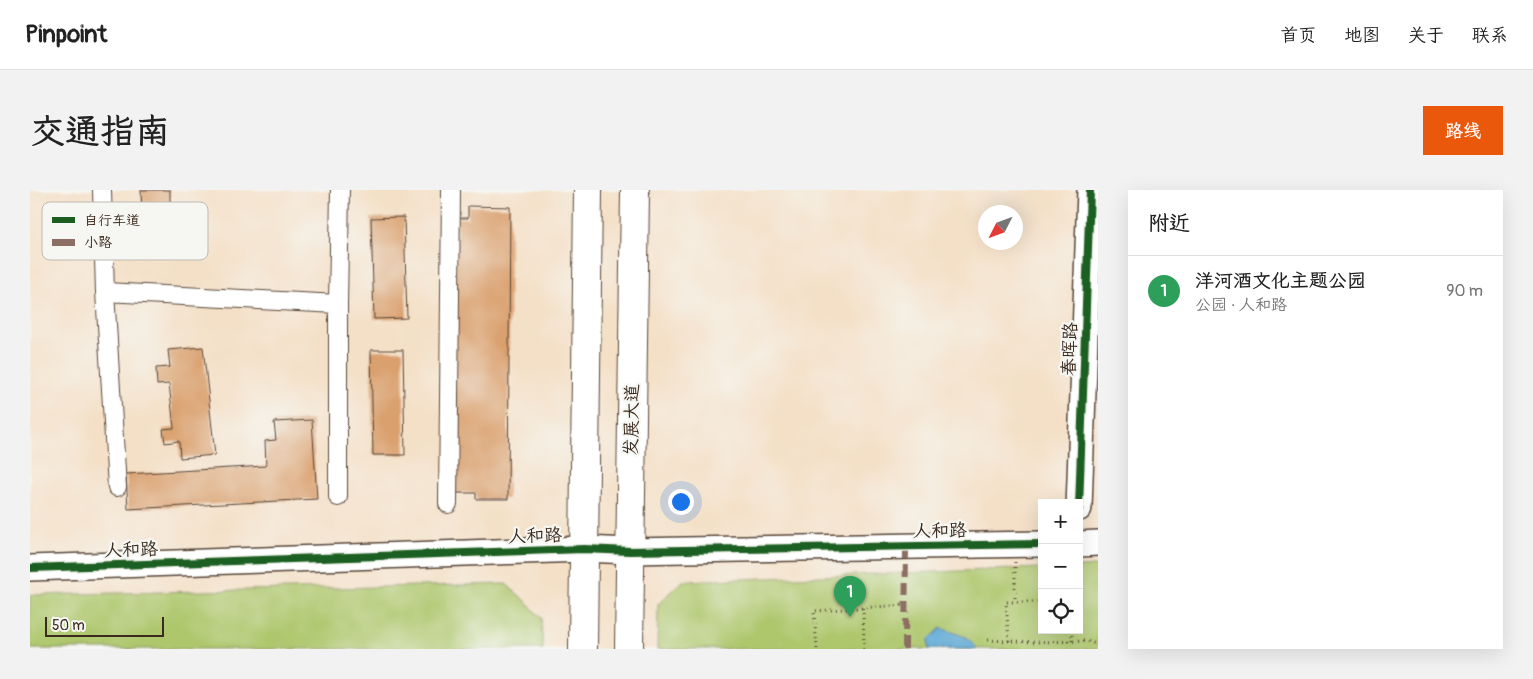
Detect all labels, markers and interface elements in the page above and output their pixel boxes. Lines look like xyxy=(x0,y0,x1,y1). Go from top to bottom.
text: Pinpoint xyxy=(25,20,107,49)
text: 首页 xyxy=(1280,24,1316,47)
text: 地图 xyxy=(1344,24,1380,47)
text: 关于 xyxy=(1408,24,1444,47)
text: 联系 xyxy=(1472,24,1508,47)
button: 路线 xyxy=(1423,106,1503,155)
text: 交通指南 xyxy=(30,110,170,154)
legend xyxy=(42,202,208,260)
north arrow xyxy=(978,205,1023,250)
text: 附近 xyxy=(1148,210,1190,237)
text: 自行车道 xyxy=(84,212,140,229)
text: 小路 xyxy=(84,234,112,251)
text: 洋河酒文化主题公园 xyxy=(1195,269,1366,293)
text: 1 xyxy=(1161,281,1167,301)
text: 90 m xyxy=(1446,281,1483,301)
text: 公园 · 人和路 xyxy=(1195,295,1287,315)
street label: 春晖路 xyxy=(1058,322,1082,376)
street label: 发展大道 xyxy=(620,384,644,456)
your location xyxy=(668,489,694,515)
map controls xyxy=(1038,499,1083,634)
button: + xyxy=(1038,499,1083,544)
street label: 人和路 xyxy=(913,519,967,543)
street label: 人和路 xyxy=(508,524,562,548)
street label: 人和路 xyxy=(104,538,158,562)
button: − xyxy=(1038,544,1083,589)
pin: 1 xyxy=(834,576,866,617)
button: locate xyxy=(1038,589,1083,634)
scale bar xyxy=(45,614,164,637)
text: 50 m xyxy=(52,617,85,634)

